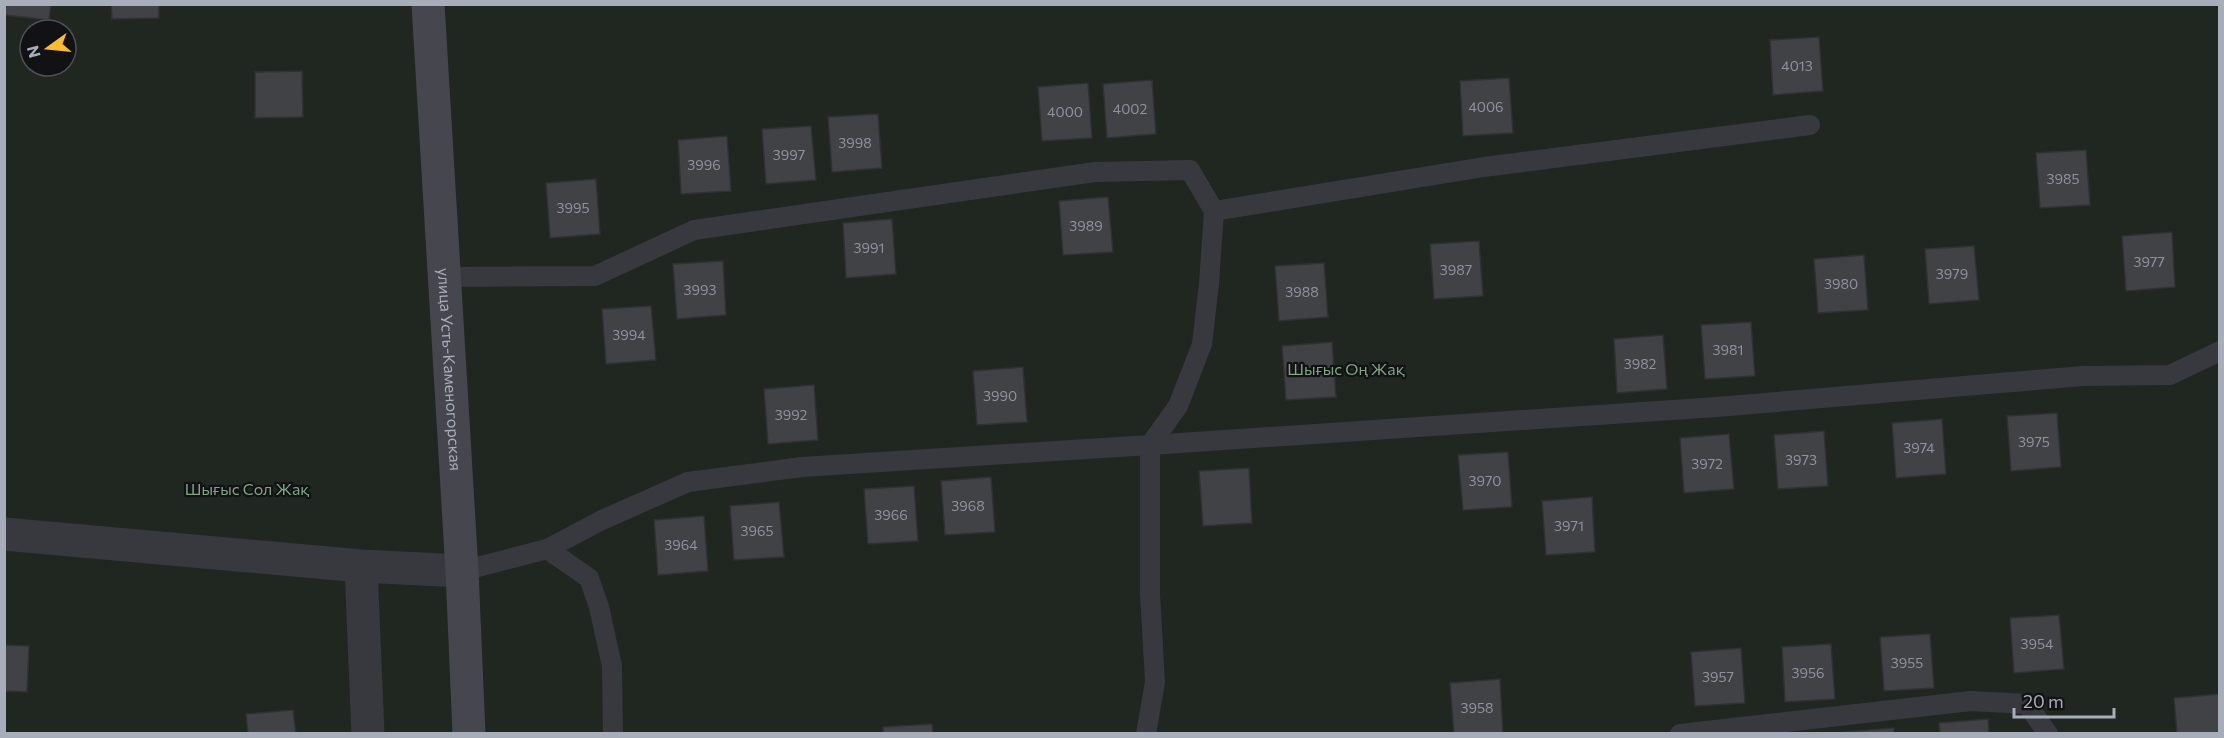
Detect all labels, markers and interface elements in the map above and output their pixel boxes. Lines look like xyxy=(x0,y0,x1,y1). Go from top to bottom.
north arrow xyxy=(18,18,78,78)
text: N xyxy=(22,44,44,60)
house number: 4013 xyxy=(1781,57,1813,74)
house number: 4006 xyxy=(1468,98,1504,115)
house number: 4002 xyxy=(1113,100,1147,117)
house number: 4000 xyxy=(1047,103,1083,120)
house number: 3998 xyxy=(838,134,872,151)
house number: 3997 xyxy=(773,146,805,163)
house number: 3996 xyxy=(687,156,721,173)
house number: 3985 xyxy=(2046,170,2080,187)
house number: 3995 xyxy=(556,199,590,216)
house number: 3989 xyxy=(1069,217,1103,234)
house number: 3991 xyxy=(854,239,884,256)
house number: 3977 xyxy=(2133,253,2165,270)
house number: 3987 xyxy=(1440,261,1472,278)
house number: 3979 xyxy=(1936,265,1968,282)
street label: улица Усть-Каменогорская xyxy=(435,267,466,471)
house number: 3980 xyxy=(1824,275,1858,292)
house number: 3993 xyxy=(684,281,716,298)
house number: 3988 xyxy=(1285,283,1319,300)
house number: 3994 xyxy=(612,326,646,343)
house number: 3981 xyxy=(1713,341,1743,358)
house number: 3982 xyxy=(1624,355,1657,372)
park label: Шығыс Оң Жақ xyxy=(1287,359,1405,378)
house number: 3990 xyxy=(983,387,1017,404)
house number: 3992 xyxy=(775,406,808,423)
house number: 3975 xyxy=(2018,433,2050,450)
house number: 3974 xyxy=(1903,439,1935,456)
house number: 3973 xyxy=(1785,451,1817,468)
house number: 3972 xyxy=(1691,455,1723,472)
house number: 3970 xyxy=(1469,472,1501,489)
park label: Шығыс Сол Жақ xyxy=(185,479,309,498)
house number: 3968 xyxy=(951,497,985,514)
house number: 3966 xyxy=(874,506,908,523)
house number: 3971 xyxy=(1554,517,1584,534)
house number: 3965 xyxy=(740,522,774,539)
house number: 3964 xyxy=(664,536,698,553)
house number: 3954 xyxy=(2021,635,2054,652)
house number: 3955 xyxy=(1891,654,1923,671)
house number: 3956 xyxy=(1791,664,1825,681)
house number: 3957 xyxy=(1702,668,1734,685)
scale bar xyxy=(2014,681,2114,719)
text: 20 m xyxy=(2023,690,2064,712)
house number: 3958 xyxy=(1460,699,1494,716)

